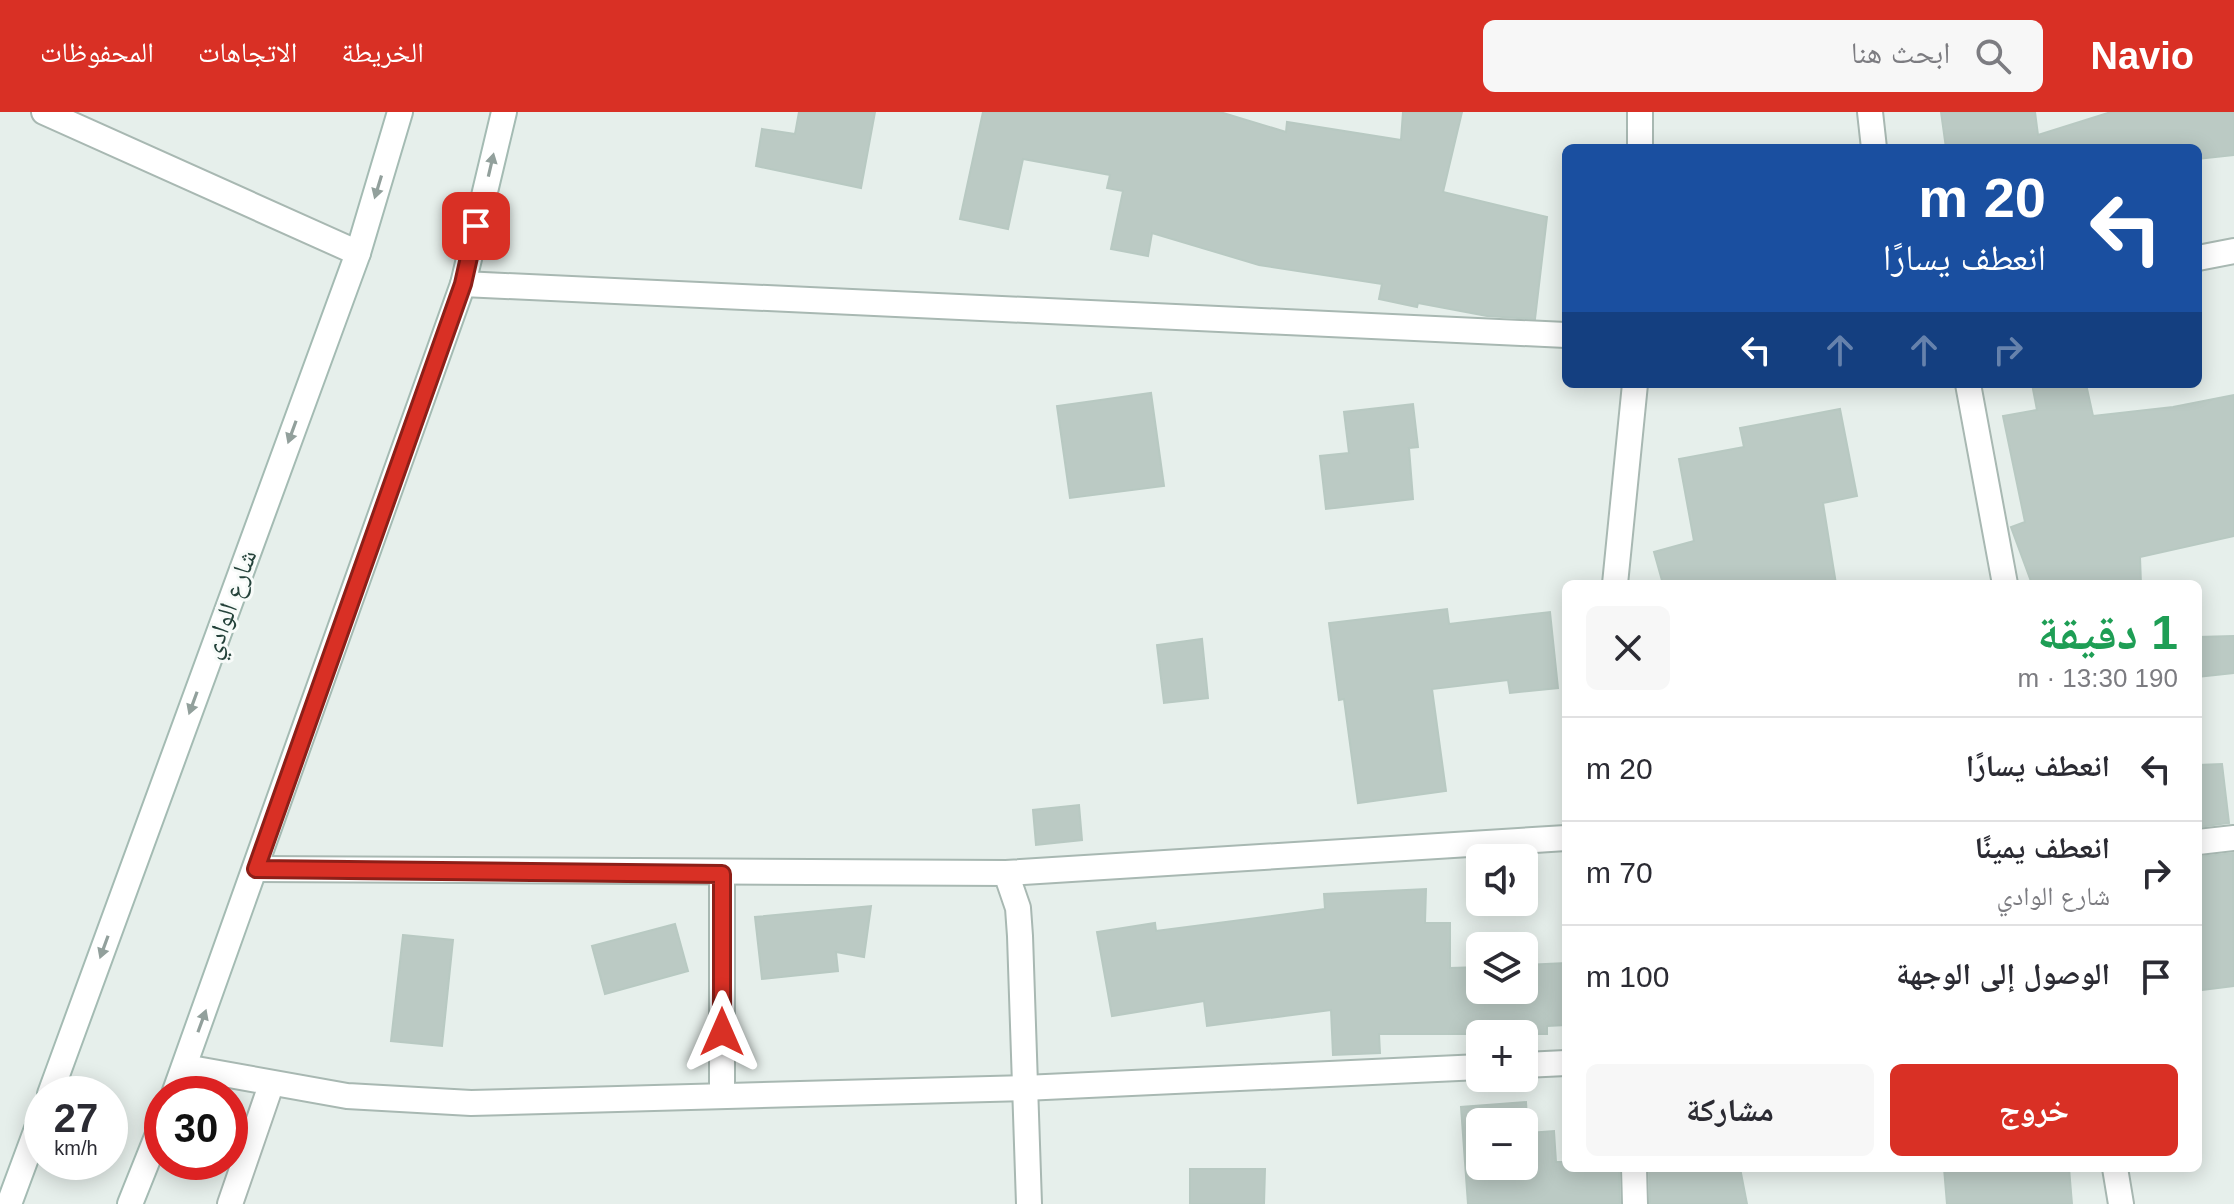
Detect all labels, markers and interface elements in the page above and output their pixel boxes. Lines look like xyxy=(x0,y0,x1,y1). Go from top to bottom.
search box xyxy=(1483,20,2043,92)
icon: search xyxy=(1971,34,2015,78)
text: Navio xyxy=(2091,35,2194,77)
text: ابحث هنا xyxy=(1851,36,1951,69)
text: المحفوظات xyxy=(40,37,154,68)
text: الاتجاهات xyxy=(198,37,297,68)
text: الخريطة xyxy=(341,37,424,68)
one-way arrow xyxy=(485,153,498,178)
text: 20 m xyxy=(1918,166,2046,229)
one-way arrow xyxy=(371,175,384,199)
icon: left xyxy=(2074,176,2178,280)
pin xyxy=(442,192,510,260)
icon: arrive xyxy=(454,204,498,248)
text: انعطف يسارًا xyxy=(1883,237,2046,278)
icon: left xyxy=(1734,328,1778,372)
icon: ahead xyxy=(1818,328,1862,372)
icon: ahead xyxy=(1902,328,1946,372)
icon: right xyxy=(1986,328,2030,372)
one-way arrow xyxy=(286,420,298,444)
street label: شارع الوادي xyxy=(195,546,268,664)
button: close xyxy=(1586,606,1670,690)
text: 1 دقيقة xyxy=(2037,606,2178,659)
text: 190 m · 13:30 xyxy=(2018,663,2178,693)
one-way arrow xyxy=(186,691,199,715)
icon: left xyxy=(2134,747,2178,791)
text: انعطف يسارًا xyxy=(1966,749,2110,782)
text: 20 m xyxy=(1586,752,1653,785)
text: انعطف يمينًا xyxy=(1974,831,2110,864)
map controls xyxy=(1466,844,1538,1180)
button: sound xyxy=(1466,844,1538,916)
icon: right xyxy=(2134,851,2178,895)
text: 70 m xyxy=(1586,856,1653,889)
text: شارع الوادي xyxy=(1996,881,2110,911)
button: layers xyxy=(1466,932,1538,1004)
one-way arrow xyxy=(97,935,110,959)
icon: arrive xyxy=(2134,955,2178,999)
text: الوصول إلى الوجهة xyxy=(1896,957,2110,990)
text: 100 m xyxy=(1586,960,1669,993)
position arrow xyxy=(680,990,764,1074)
one-way arrow xyxy=(196,1009,208,1033)
button: + xyxy=(1466,1020,1538,1092)
button: مشاركة xyxy=(1586,1064,1874,1156)
button: خروج xyxy=(1890,1064,2178,1156)
speed limit sign: 30 xyxy=(144,1076,248,1180)
text: 27 xyxy=(54,1096,98,1140)
button: − xyxy=(1466,1108,1538,1180)
text: km/h xyxy=(54,1137,98,1159)

